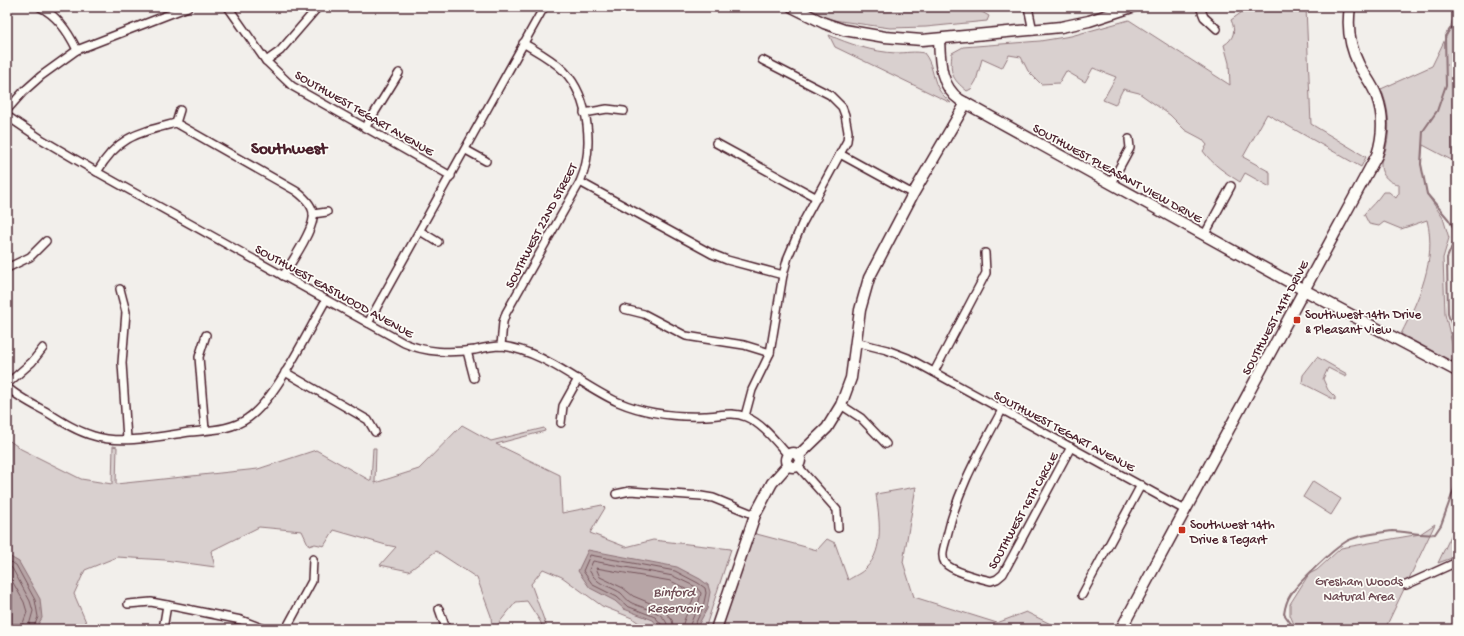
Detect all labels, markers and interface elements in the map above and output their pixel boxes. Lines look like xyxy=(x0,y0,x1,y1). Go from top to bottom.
street label: SOUTHWEST TEGART AVENUE xyxy=(292,68,437,161)
street label: SOUTHWEST PLEASANT VIEW DRIVE xyxy=(1029,121,1205,228)
district label: Southwest xyxy=(251,140,329,160)
street label: SOUTHWEST 22ND STREET xyxy=(503,160,582,291)
street label: SOUTHWEST EASTWOOD AVENUE xyxy=(252,242,417,343)
street label: SOUTHWEST 14TH DRIVE xyxy=(1240,257,1313,378)
place label: Southwest 14th Drive & Pleasant View xyxy=(1305,308,1422,338)
marker: Southwest 14th Drive & Pleasant View xyxy=(1292,315,1302,325)
street label: SOUTHWEST TEGART AVENUE xyxy=(991,388,1138,476)
street label: SOUTHWEST 16TH CIRCLE xyxy=(986,449,1063,572)
place label: Southwest 14th Drive & Tegart xyxy=(1189,518,1275,548)
marker: Southwest 14th Drive & Tegart xyxy=(1177,525,1187,535)
park label: Gresham Woods Natural Area xyxy=(1315,575,1404,605)
water label: Binford Reservoir xyxy=(647,585,704,618)

